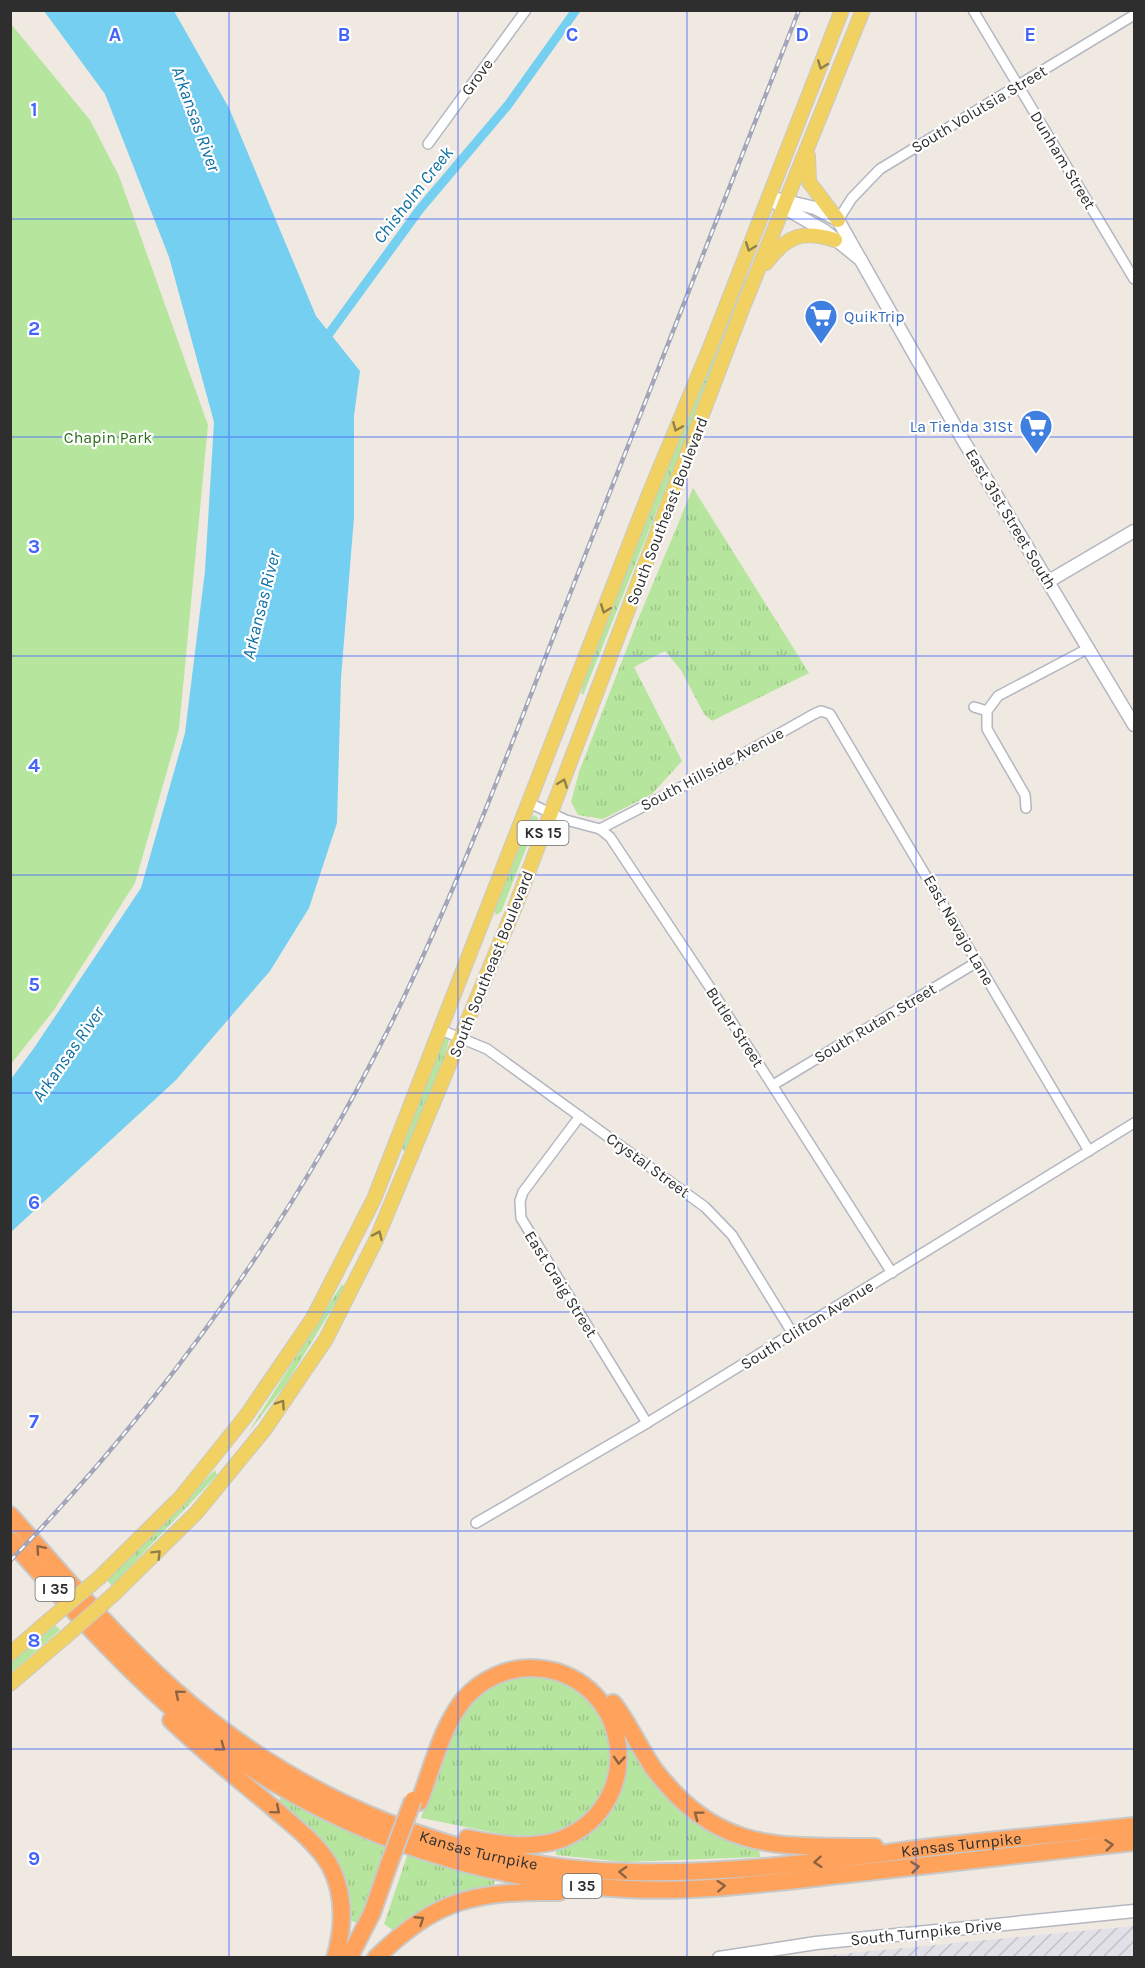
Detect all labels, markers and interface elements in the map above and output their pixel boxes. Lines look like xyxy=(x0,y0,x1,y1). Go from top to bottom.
text: A xyxy=(109,23,122,46)
text: B xyxy=(338,23,350,46)
text: C xyxy=(566,23,578,46)
text: D xyxy=(795,23,809,46)
text: E xyxy=(1024,23,1036,46)
street label: Grove xyxy=(457,55,497,99)
one-way arrow xyxy=(816,59,829,70)
street label: South Volutsia Street xyxy=(908,61,1050,157)
water label: Arkansas River xyxy=(167,63,226,176)
text: 1 xyxy=(30,98,38,121)
street label: Dunham Street xyxy=(1026,108,1100,212)
water label: Chisholm Creek xyxy=(368,141,458,248)
one-way arrow xyxy=(745,240,757,251)
supermarket icon: QuikTrip xyxy=(803,298,839,345)
place label: QuikTrip xyxy=(844,307,905,326)
text: 2 xyxy=(28,317,40,340)
supermarket icon: La Tienda 31St xyxy=(1018,408,1054,455)
street label: South Southeast Boulevard xyxy=(622,414,712,608)
place label: La Tienda 31St xyxy=(910,417,1013,436)
one-way arrow xyxy=(672,421,684,432)
park label: Chapin Park xyxy=(64,428,152,447)
street label: East 31st Street South xyxy=(962,445,1060,593)
text: 3 xyxy=(28,535,40,558)
water label: Arkansas River xyxy=(237,548,285,661)
one-way arrow xyxy=(599,603,612,613)
street label: South Hillside Avenue xyxy=(637,723,787,815)
text: 4 xyxy=(28,754,40,777)
one-way arrow xyxy=(555,778,568,788)
road number: KS 15 xyxy=(518,821,568,845)
street label: South Southeast Boulevard xyxy=(445,868,537,1060)
street label: East Navajo Lane xyxy=(920,871,998,989)
text: 5 xyxy=(28,973,40,996)
street label: South Rutan Street xyxy=(810,979,940,1067)
street label: Butler Street xyxy=(702,983,768,1071)
water label: Arkansas River xyxy=(27,1002,109,1106)
street label: Crystal Street xyxy=(603,1128,693,1202)
text: 6 xyxy=(28,1191,40,1214)
street label: East Craig Street xyxy=(521,1227,601,1341)
one-way arrow xyxy=(371,1231,383,1242)
street label: South Clifton Avenue xyxy=(737,1276,877,1374)
one-way arrow xyxy=(274,1400,285,1411)
text: 7 xyxy=(29,1410,39,1433)
one-way arrow xyxy=(36,1545,47,1555)
one-way arrow xyxy=(149,1550,160,1561)
road number: I 35 xyxy=(36,1577,74,1601)
text: 8 xyxy=(28,1629,40,1652)
one-way arrow xyxy=(175,1690,186,1701)
one-way arrow xyxy=(214,1739,225,1750)
one-way arrow xyxy=(612,1756,625,1765)
one-way arrow xyxy=(269,1803,280,1814)
one-way arrow xyxy=(694,1811,705,1822)
street label: Kansas Turnpike xyxy=(417,1826,539,1873)
street label: Kansas Turnpike xyxy=(900,1828,1022,1860)
one-way arrow xyxy=(1104,1839,1113,1851)
text: 9 xyxy=(28,1847,40,1870)
one-way arrow xyxy=(813,1855,822,1868)
one-way arrow xyxy=(911,1861,920,1873)
one-way arrow xyxy=(619,1865,628,1878)
road number: I 35 xyxy=(562,1874,602,1898)
one-way arrow xyxy=(717,1880,726,1893)
street label: South Turnpike Drive xyxy=(849,1915,1003,1949)
one-way arrow xyxy=(414,1916,425,1927)

